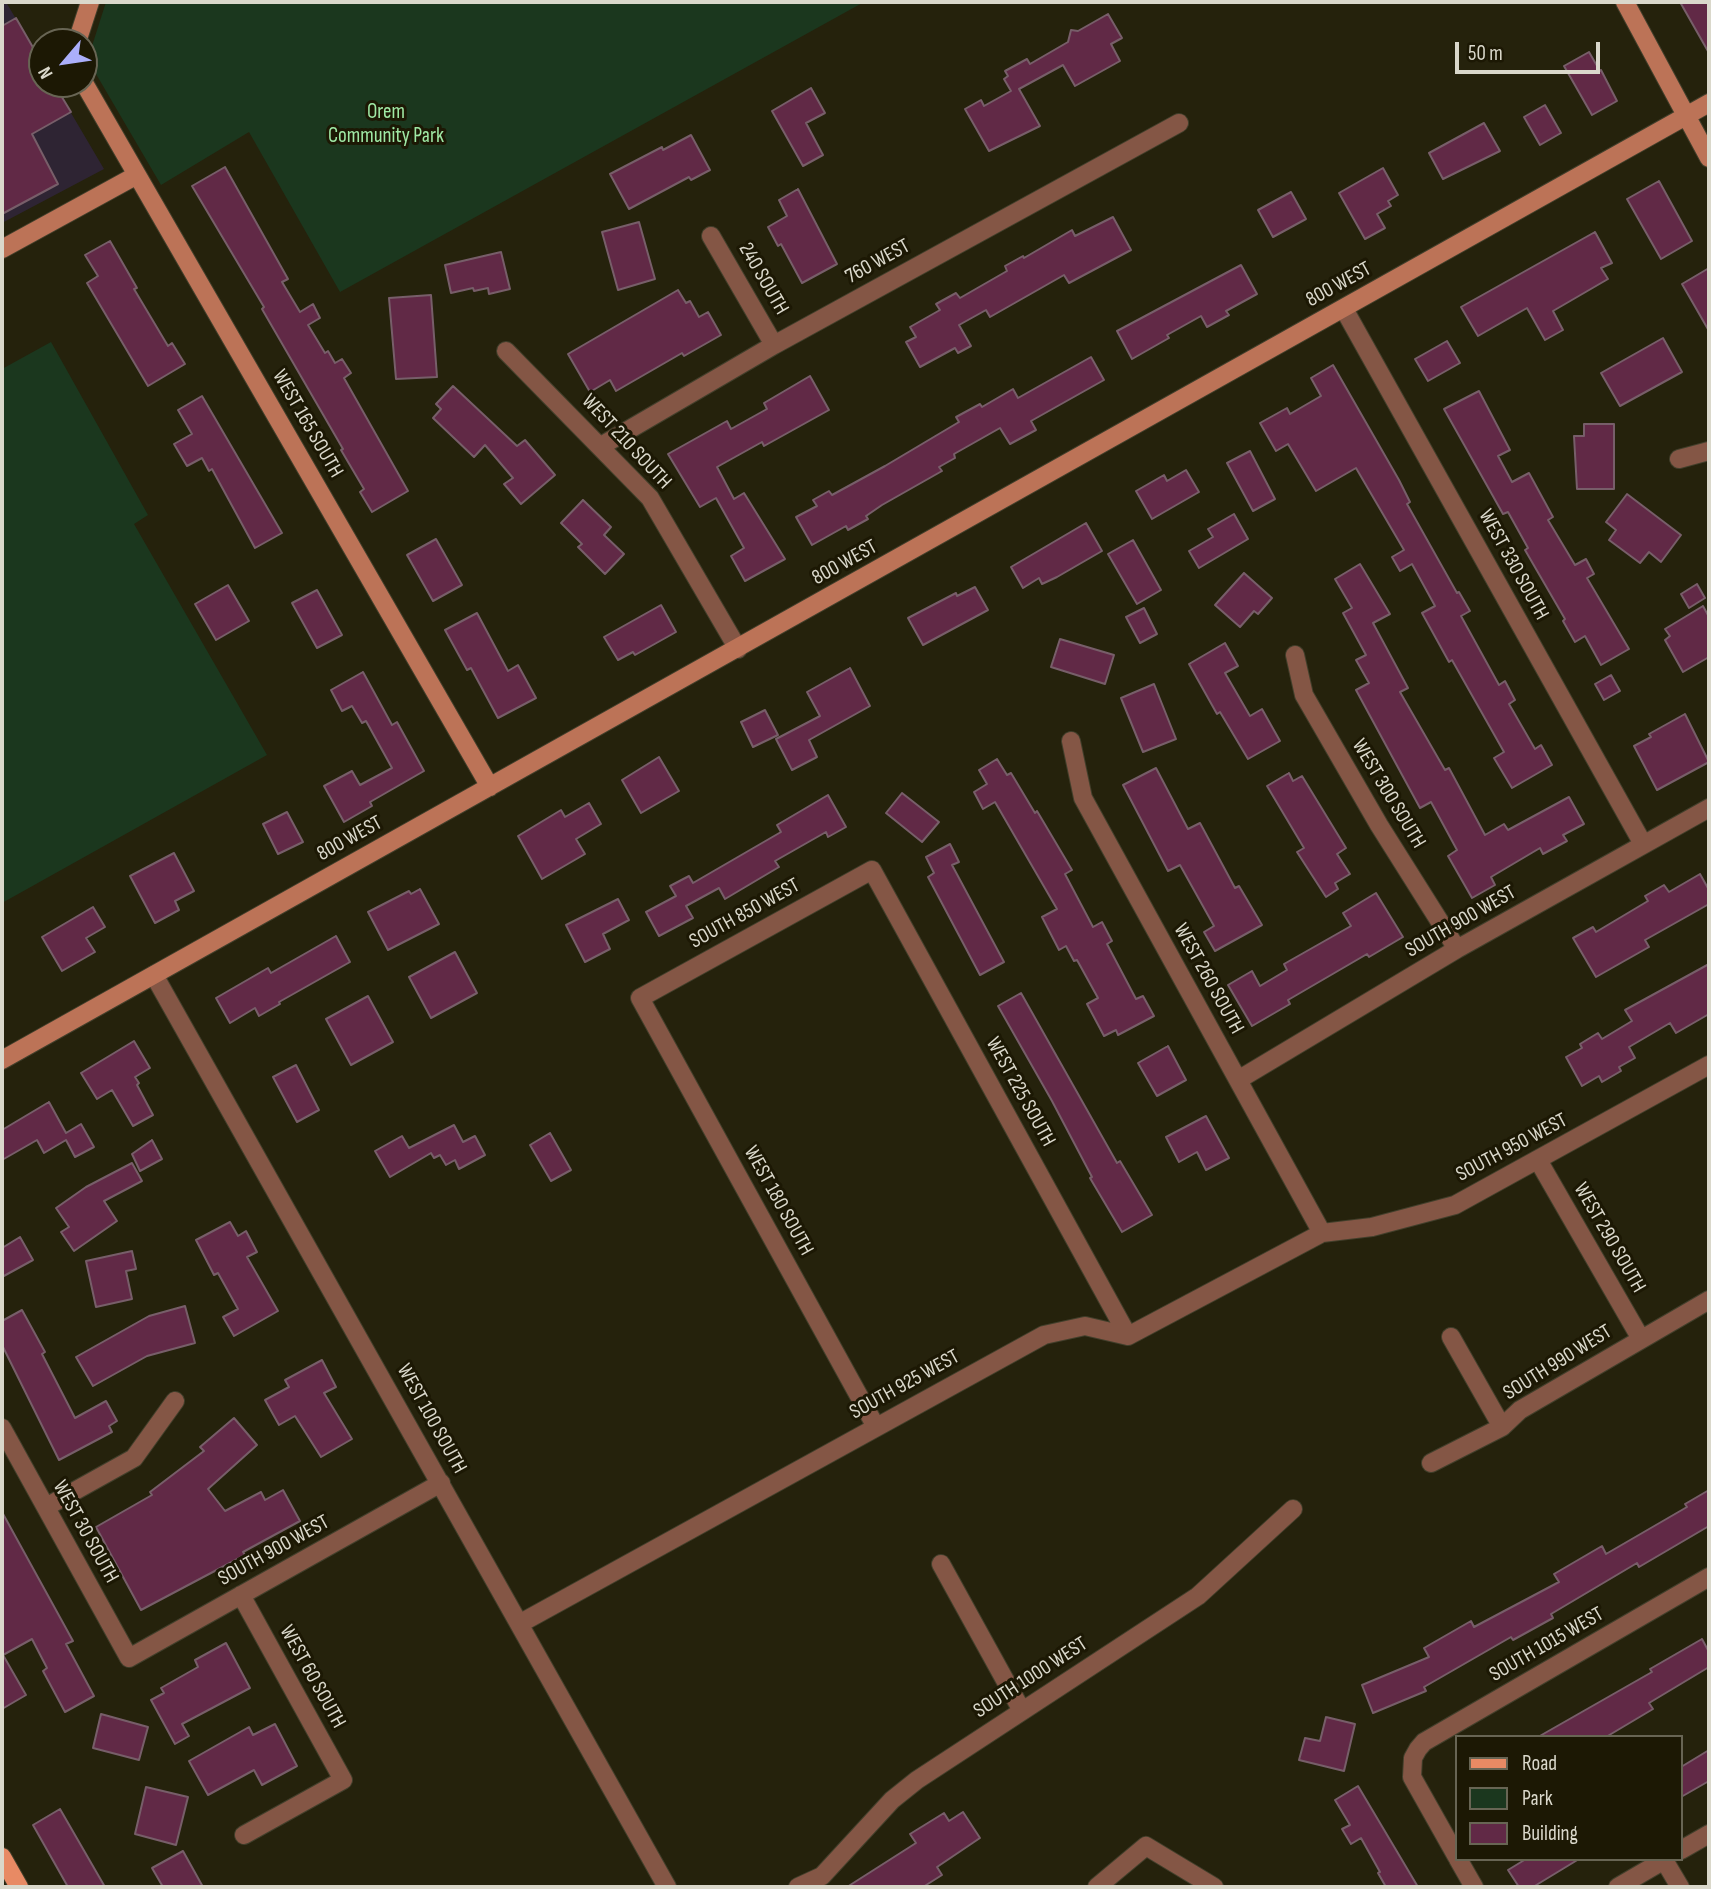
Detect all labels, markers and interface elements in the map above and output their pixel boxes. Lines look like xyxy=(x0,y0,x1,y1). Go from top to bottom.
north arrow xyxy=(28,28,98,98)
scale bar xyxy=(1459,28,1604,72)
text: 50 m xyxy=(1468,41,1503,66)
text: N xyxy=(33,62,58,82)
park label: Orem Community Park xyxy=(328,100,444,150)
street label: 760 WEST xyxy=(841,234,915,290)
street label: 240 SOUTH xyxy=(732,239,794,319)
street label: 800 WEST xyxy=(1302,257,1376,313)
street label: WEST 165 SOUTH xyxy=(266,366,348,482)
street label: WEST 210 SOUTH xyxy=(576,389,676,495)
street label: WEST 330 SOUTH xyxy=(1472,505,1554,625)
street label: 800 WEST xyxy=(808,535,882,591)
street label: WEST 300 SOUTH xyxy=(1346,735,1430,853)
street label: 800 WEST xyxy=(313,811,387,867)
street label: SOUTH 850 WEST xyxy=(685,873,805,955)
street label: SOUTH 900 WEST xyxy=(1401,880,1521,964)
street label: WEST 260 SOUTH xyxy=(1167,919,1249,1039)
street label: WEST 225 SOUTH xyxy=(980,1033,1060,1151)
street label: SOUTH 950 WEST xyxy=(1452,1108,1572,1188)
street label: WEST 180 SOUTH xyxy=(738,1142,818,1260)
street label: WEST 290 SOUTH xyxy=(1567,1179,1651,1297)
street label: SOUTH 990 WEST xyxy=(1499,1320,1617,1406)
street label: SOUTH 925 WEST xyxy=(846,1344,964,1426)
street label: WEST 100 SOUTH xyxy=(391,1360,471,1478)
street label: WEST 30 SOUTH xyxy=(46,1476,124,1588)
street label: SOUTH 900 WEST xyxy=(214,1510,334,1592)
street label: SOUTH 1015 WEST xyxy=(1485,1602,1609,1688)
street label: WEST 60 SOUTH xyxy=(273,1621,351,1733)
street label: SOUTH 1000 WEST xyxy=(969,1632,1093,1724)
legend xyxy=(1456,1735,1683,1861)
text: Road xyxy=(1522,1751,1557,1776)
text: Park xyxy=(1522,1786,1553,1811)
text: Building xyxy=(1522,1821,1578,1846)

